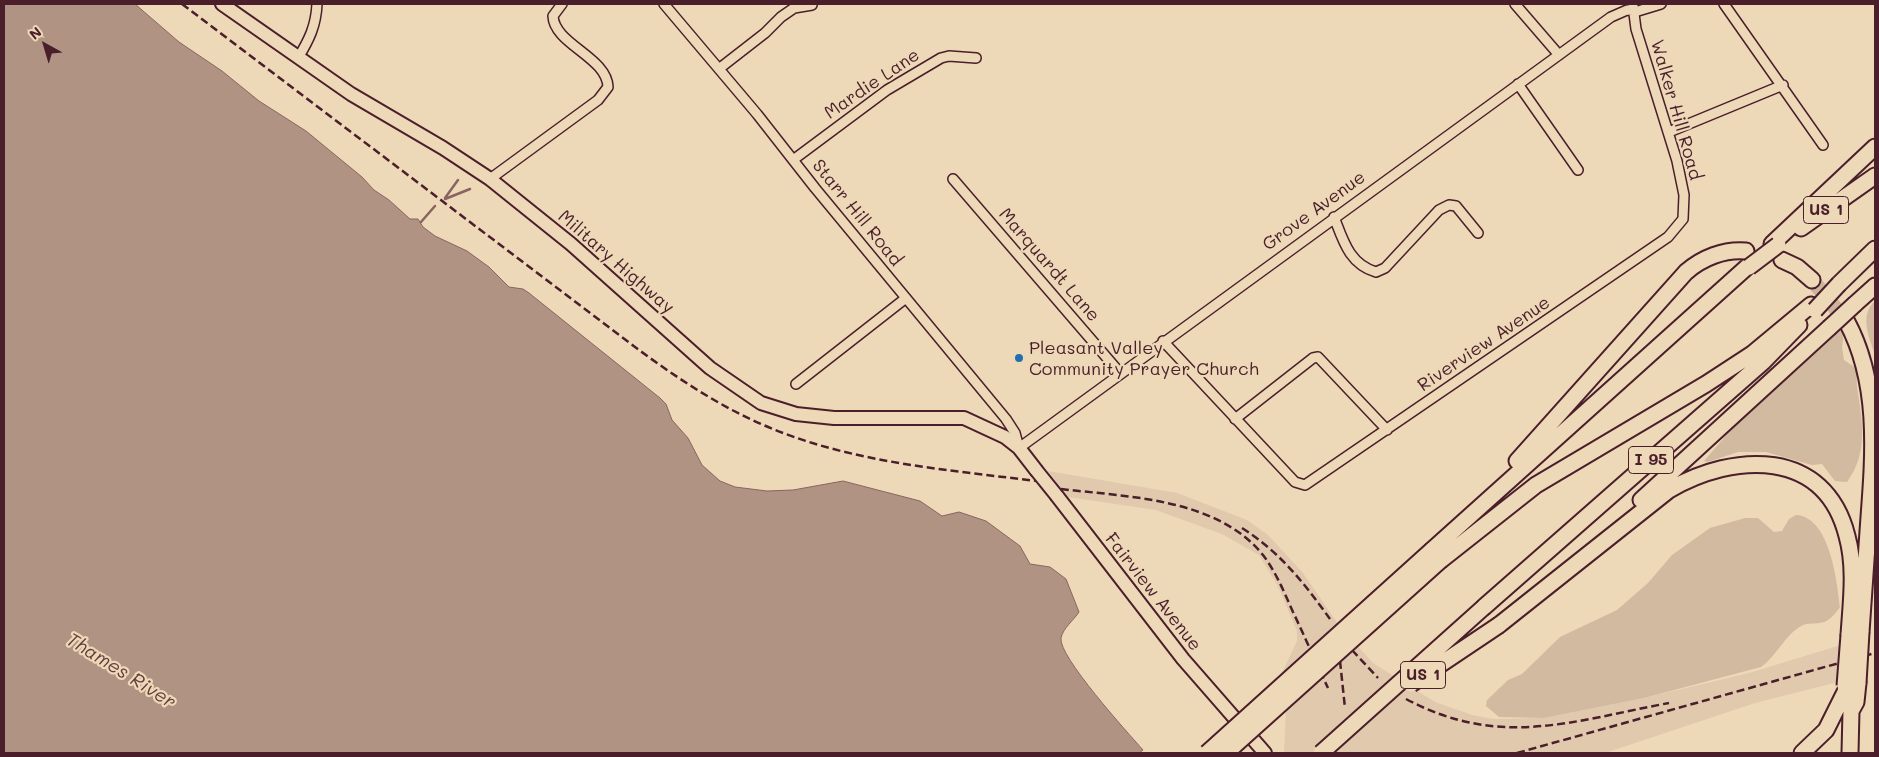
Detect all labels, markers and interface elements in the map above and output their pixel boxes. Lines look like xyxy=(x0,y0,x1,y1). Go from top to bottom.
north arrow xyxy=(20,20,70,70)
text: N xyxy=(25,22,45,44)
street label: Walker Hill Road xyxy=(1646,37,1706,183)
street label: Mardie Lane xyxy=(820,44,924,124)
street label: Starr Hill Road xyxy=(807,155,907,271)
street label: Grove Avenue xyxy=(1258,166,1370,256)
road number: US 1 xyxy=(1804,196,1848,224)
street label: Marquardt Lane xyxy=(994,204,1104,326)
street label: Military Highway xyxy=(554,206,678,318)
street label: Riverview Avenue xyxy=(1414,292,1554,396)
place label: Pleasant Valley Community Prayer Church xyxy=(1029,337,1259,379)
marker: Pleasant Valley Community Prayer Church xyxy=(1013,352,1025,364)
road number: I 95 xyxy=(1628,446,1674,474)
street label: Fairview Avenue xyxy=(1100,529,1206,655)
water label: Thames River xyxy=(62,628,180,714)
road number: US 1 xyxy=(1400,662,1446,688)

